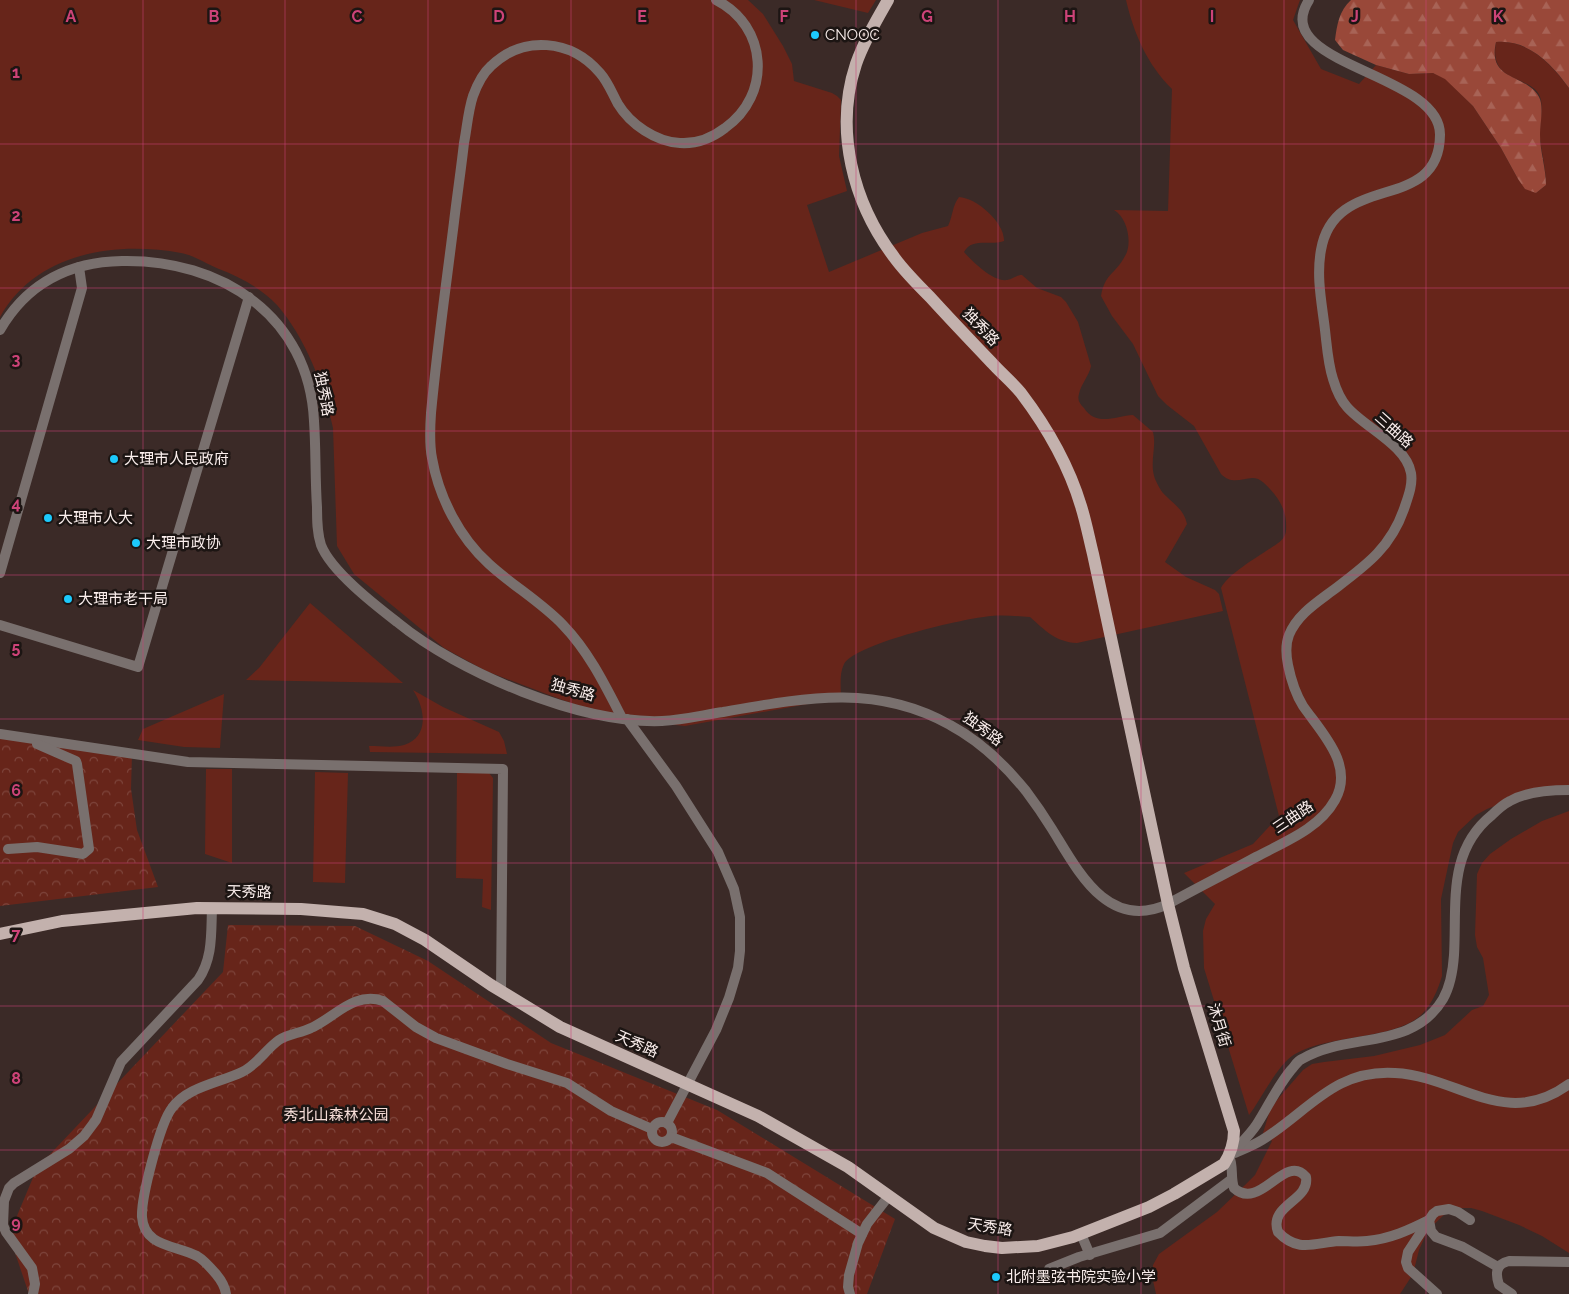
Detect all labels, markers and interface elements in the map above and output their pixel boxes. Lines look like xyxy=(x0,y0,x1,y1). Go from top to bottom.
text: A xyxy=(66,7,77,26)
text: B xyxy=(209,7,220,26)
text: C xyxy=(352,7,363,26)
text: D xyxy=(493,7,505,26)
text: E xyxy=(637,7,647,26)
text: F xyxy=(779,7,789,26)
text: G xyxy=(921,7,933,26)
text: H xyxy=(1064,7,1076,26)
text: I xyxy=(1210,7,1214,26)
text: J xyxy=(1351,7,1359,26)
text: K xyxy=(1493,7,1504,26)
place label: CNOOC xyxy=(825,26,880,44)
marker: CNOOC xyxy=(809,29,821,41)
text: 1 xyxy=(12,63,20,82)
text: 2 xyxy=(11,206,21,225)
street label: 独秀路 xyxy=(959,304,1003,350)
text: 3 xyxy=(12,350,21,369)
street label: 独秀路 xyxy=(311,370,337,418)
street label: 三曲路 xyxy=(1371,408,1417,452)
place label: 大理市人民政府 xyxy=(124,450,229,468)
marker: 大理市人民政府 xyxy=(108,453,120,465)
text: 4 xyxy=(11,494,21,513)
place label: 大理市人大 xyxy=(58,509,133,527)
marker: 大理市人大 xyxy=(42,512,54,524)
place label: 大理市政协 xyxy=(146,534,221,552)
marker: 大理市政协 xyxy=(130,537,142,549)
place label: 大理市老干局 xyxy=(78,590,168,608)
marker: 大理市老干局 xyxy=(62,593,74,605)
text: 5 xyxy=(12,638,21,657)
street label: 独秀路 xyxy=(549,675,597,705)
street label: 独秀路 xyxy=(960,708,1006,750)
text: 6 xyxy=(11,781,21,800)
street label: 三曲路 xyxy=(1269,797,1317,837)
street label: 天秀路 xyxy=(226,883,272,901)
text: 7 xyxy=(12,925,21,944)
street label: 沐月街 xyxy=(1204,1001,1234,1049)
street label: 天秀路 xyxy=(613,1027,661,1061)
text: 8 xyxy=(11,1069,21,1088)
park label: 秀北山森林公园 xyxy=(283,1106,389,1124)
text: 9 xyxy=(11,1213,21,1232)
street label: 天秀路 xyxy=(966,1215,1014,1239)
place label: 北附墨弦书院实验小学 xyxy=(1006,1268,1156,1286)
marker: 北附墨弦书院实验小学 xyxy=(990,1271,1002,1283)

